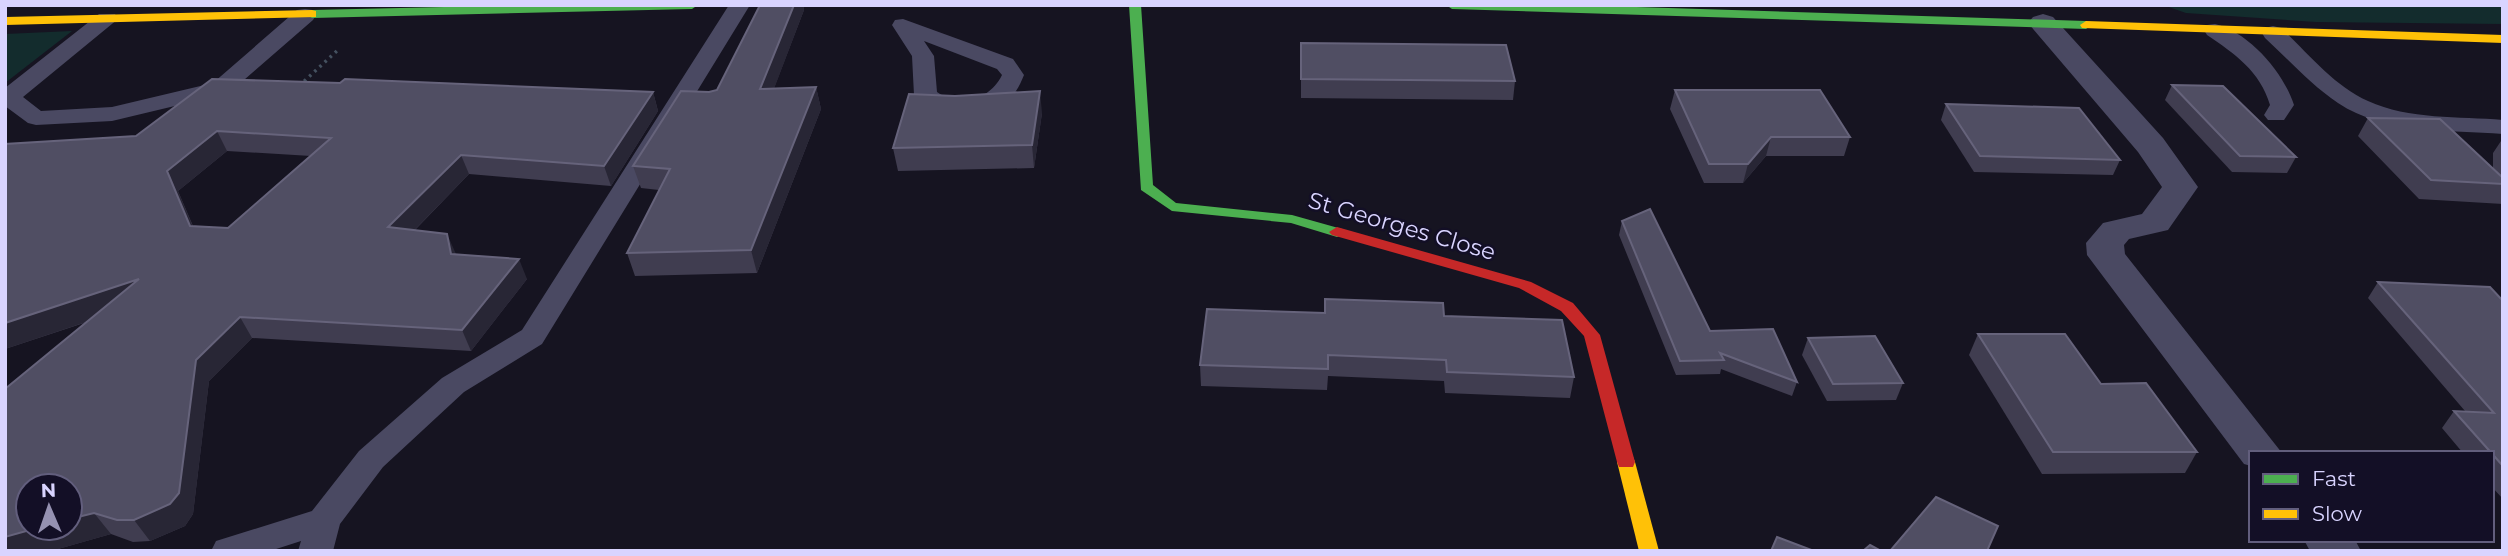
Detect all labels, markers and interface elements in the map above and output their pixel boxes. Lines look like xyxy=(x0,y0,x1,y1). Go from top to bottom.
street label: St Georges Close xyxy=(1305,186,1499,266)
legend xyxy=(2249,451,2494,542)
text: Fast xyxy=(2312,466,2356,491)
north arrow xyxy=(14,472,84,542)
text: N xyxy=(40,479,57,502)
text: Slow xyxy=(2312,501,2362,526)

